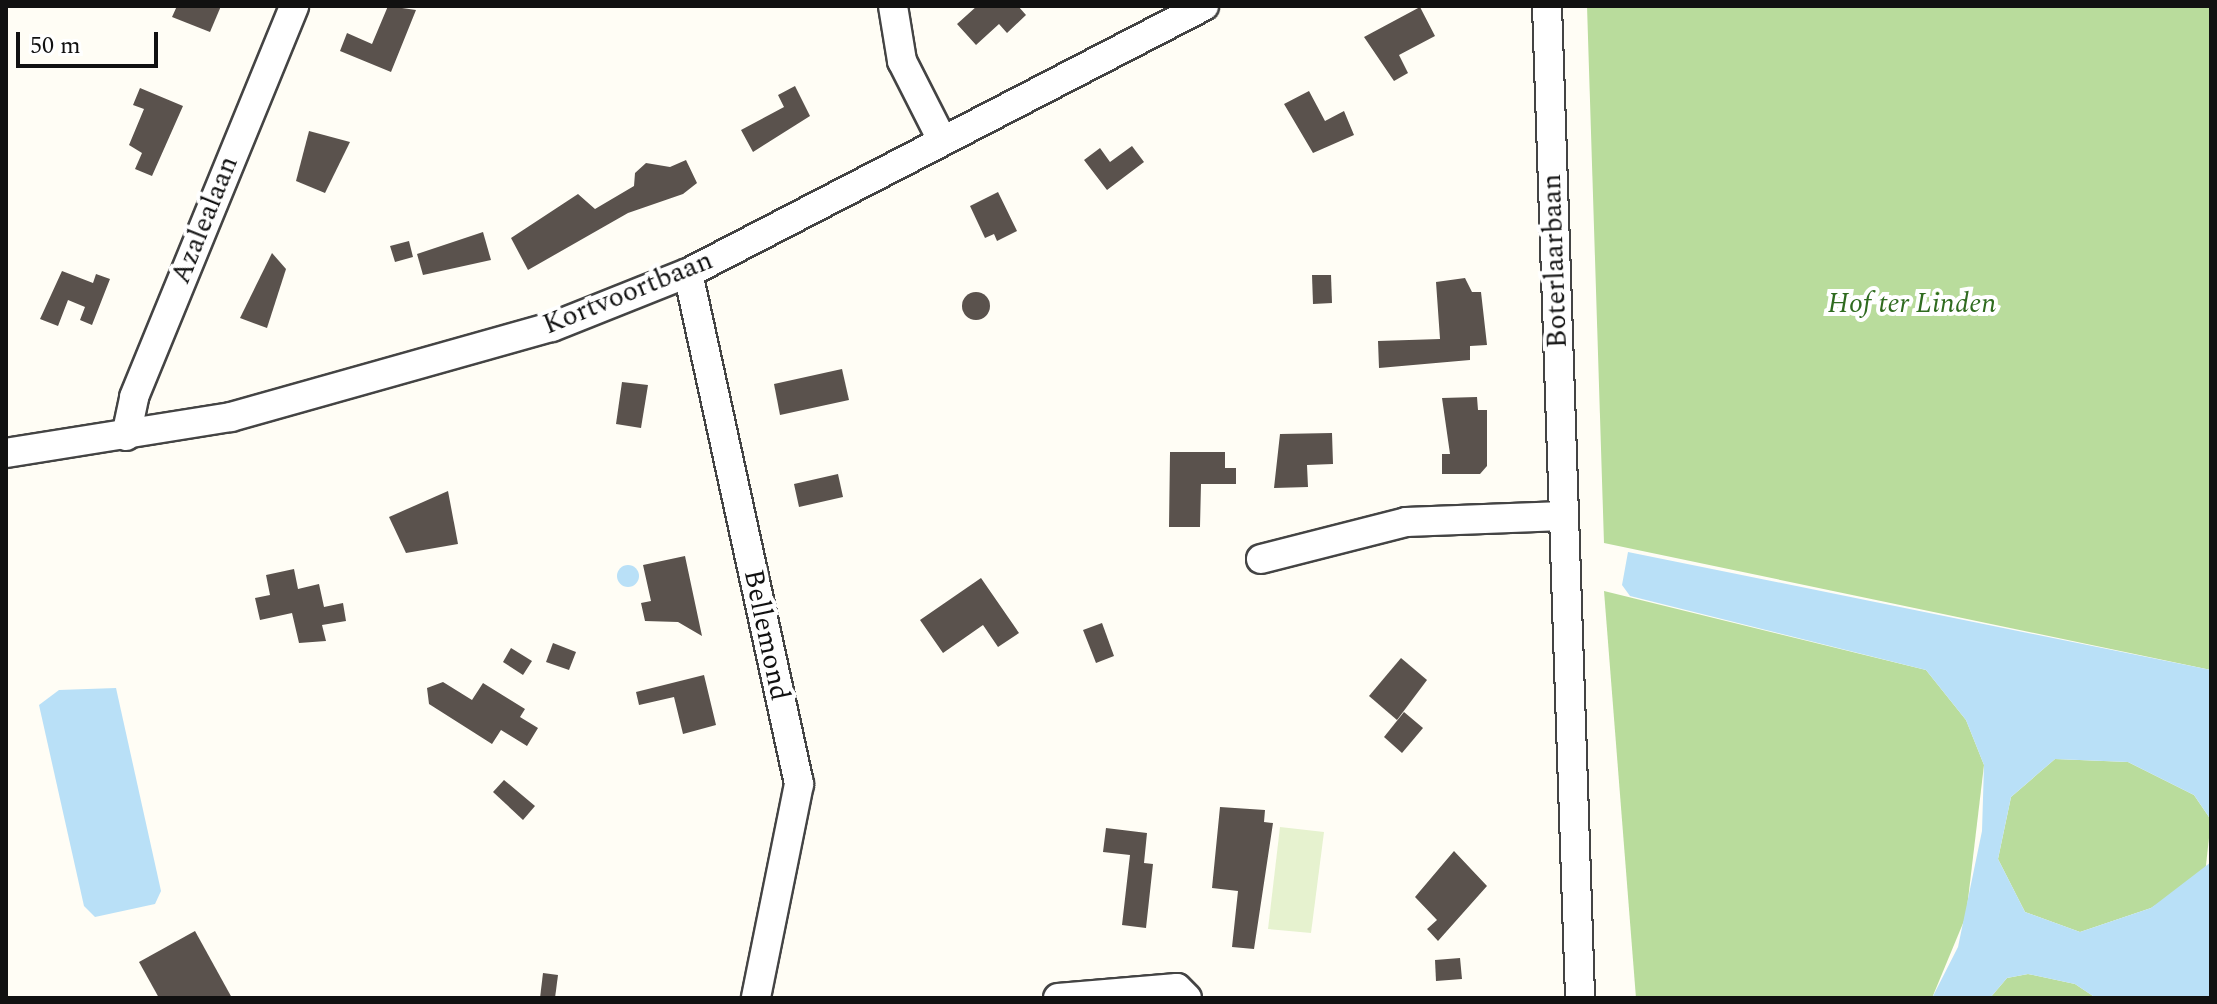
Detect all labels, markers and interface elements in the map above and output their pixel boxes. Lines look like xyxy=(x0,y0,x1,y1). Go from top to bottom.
scale bar xyxy=(20,16,162,66)
text: 50 m xyxy=(30,28,81,64)
street label: Azalealaan xyxy=(164,151,246,289)
street label: Boterlaarbaan xyxy=(1535,173,1575,349)
street label: Kortvoortbaan xyxy=(538,244,718,342)
park label: Hof ter Linden xyxy=(1828,287,1996,321)
street label: Bellemond xyxy=(736,566,796,704)

